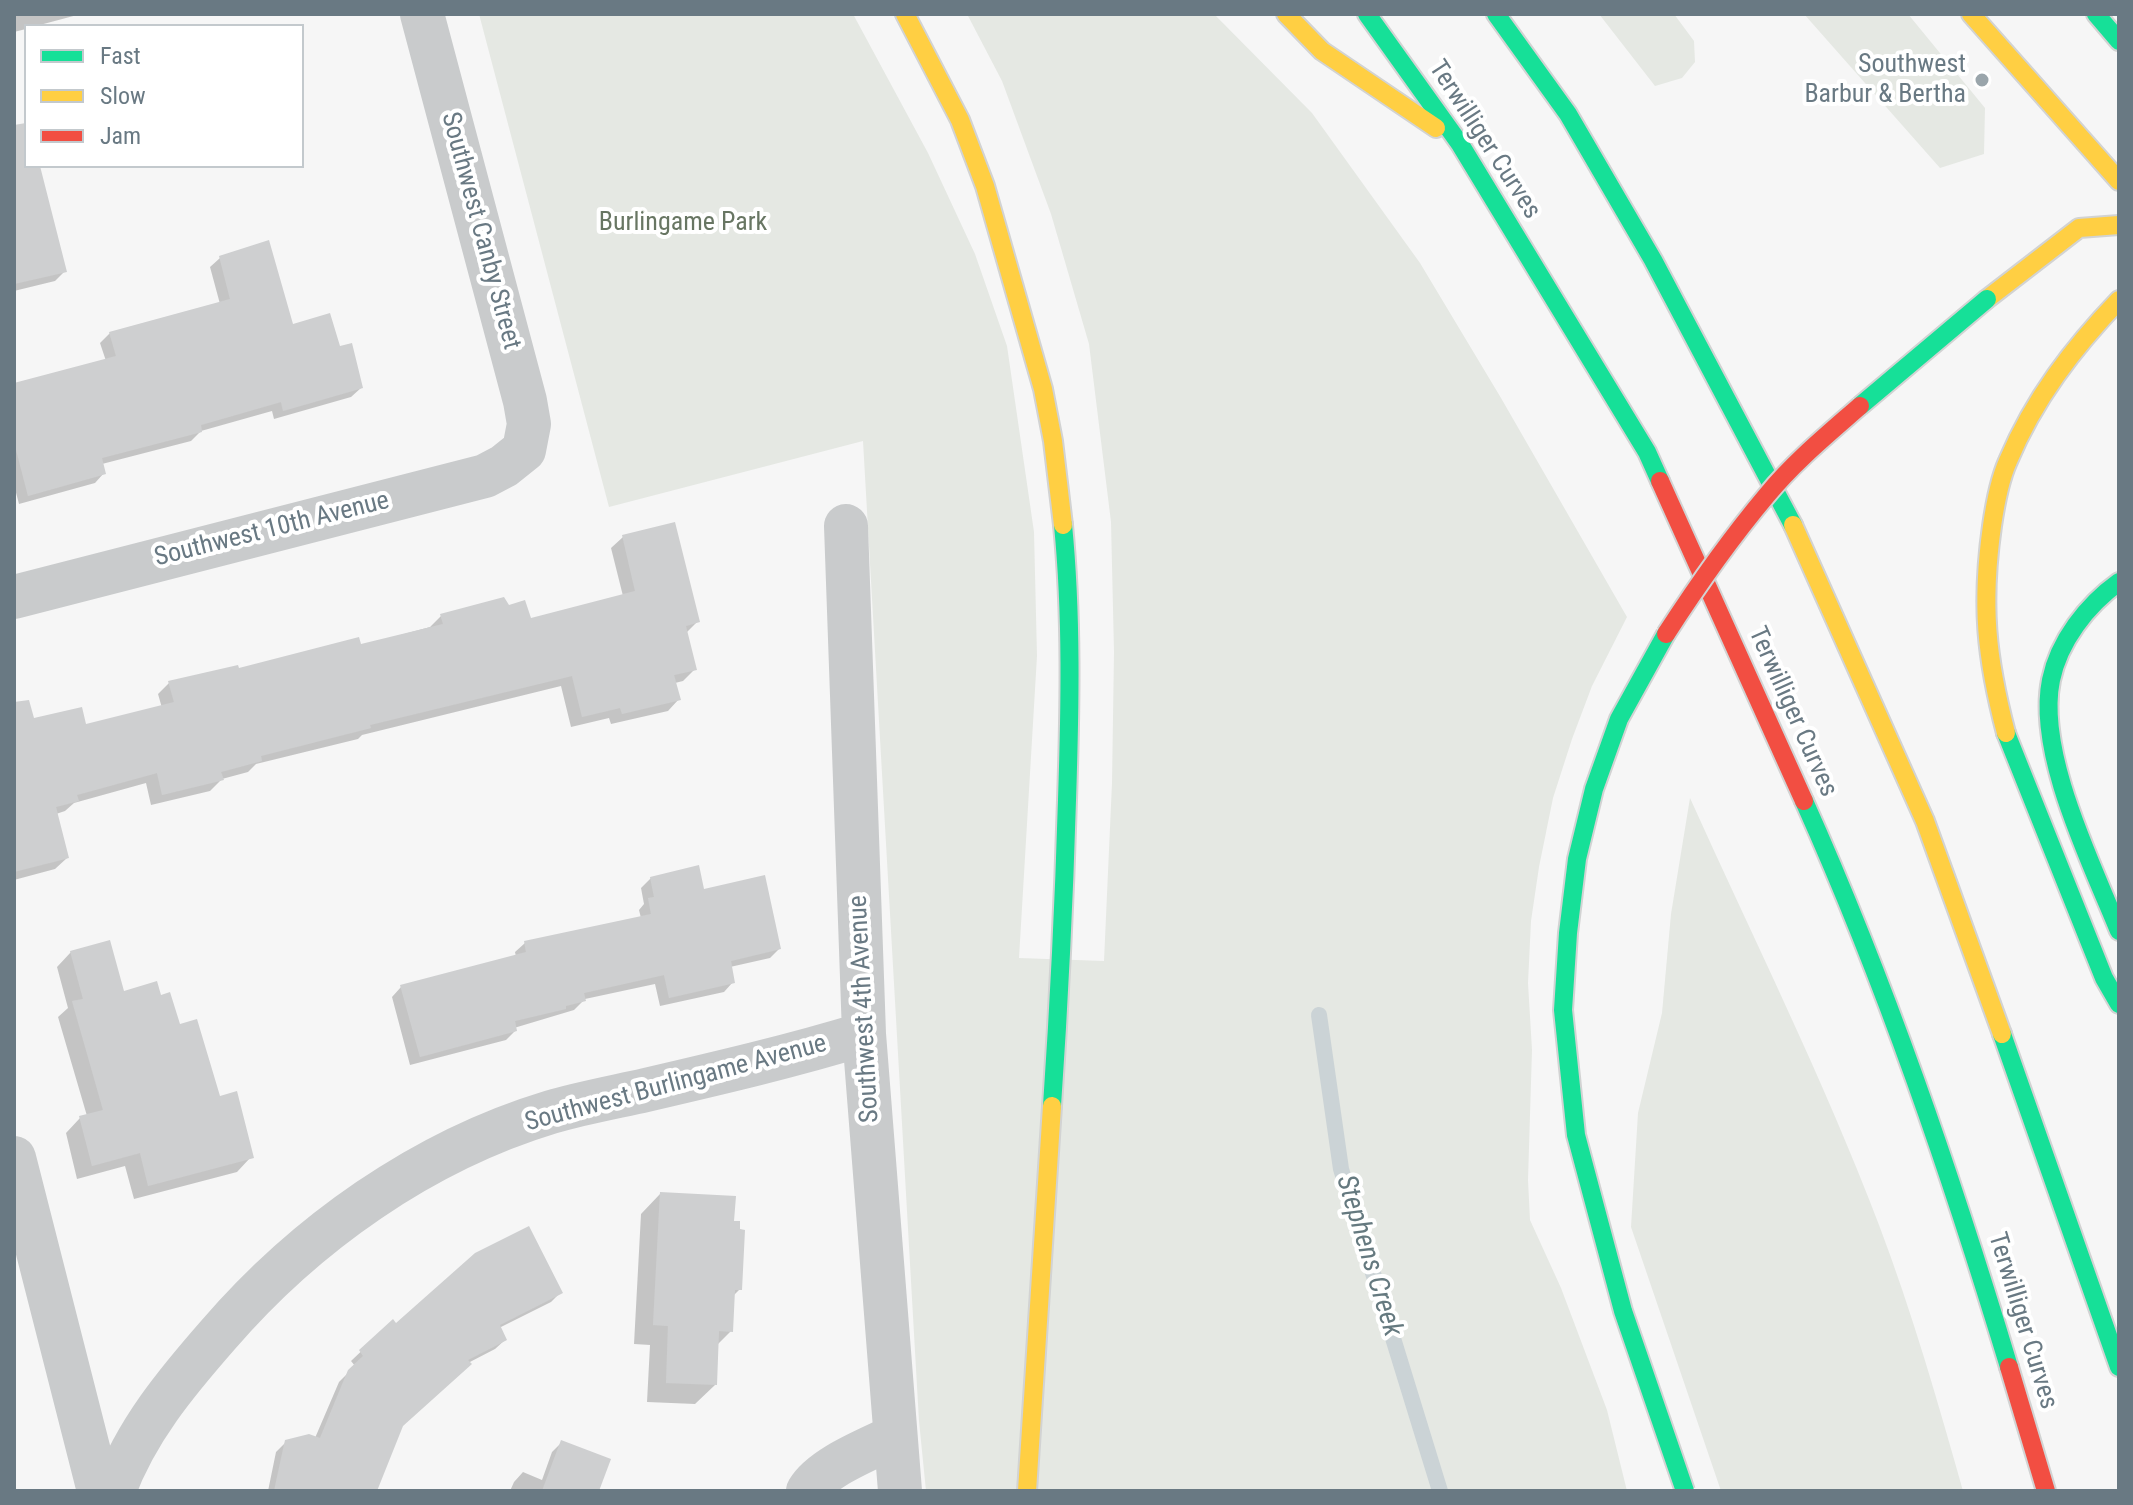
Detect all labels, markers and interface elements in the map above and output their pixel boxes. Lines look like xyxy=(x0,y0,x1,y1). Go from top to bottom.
legend xyxy=(24,24,304,168)
text: Fast xyxy=(100,42,141,70)
place label: Southwest Barbur & Bertha xyxy=(1804,49,1966,110)
street label: Terwilliger Curves xyxy=(1421,55,1547,225)
marker: Southwest Barbur & Bertha xyxy=(1973,71,1991,89)
text: Slow xyxy=(100,82,146,110)
street label: Southwest Canby Street xyxy=(433,109,527,353)
text: Jam xyxy=(100,122,141,150)
park label: Burlingame Park xyxy=(599,207,767,239)
street label: Southwest 10th Avenue xyxy=(151,486,393,574)
street label: Terwilliger Curves xyxy=(1741,622,1843,802)
street label: Southwest 4th Avenue xyxy=(843,894,887,1124)
street label: Southwest Burlingame Avenue xyxy=(522,1029,830,1139)
water label: Stephens Creek xyxy=(1328,1171,1408,1341)
street label: Terwilliger Curves xyxy=(1980,1229,2064,1413)

